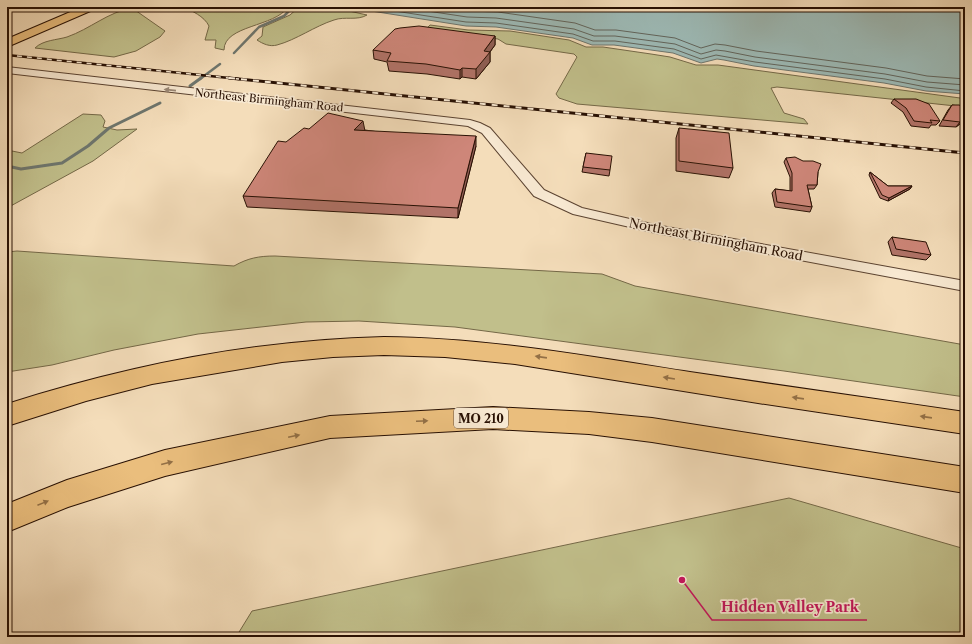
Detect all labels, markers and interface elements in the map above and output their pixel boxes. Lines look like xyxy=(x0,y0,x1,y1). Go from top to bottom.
street label: Northeast Birmingham Road xyxy=(194,85,344,115)
one-way arrow xyxy=(164,87,176,93)
street label: Northeast Birmingham Road xyxy=(628,214,804,264)
one-way arrow xyxy=(535,354,547,360)
one-way arrow xyxy=(663,375,675,381)
one-way arrow xyxy=(792,395,804,401)
road number: MO 210 xyxy=(454,408,508,428)
one-way arrow xyxy=(920,414,932,420)
one-way arrow xyxy=(416,418,428,425)
one-way arrow xyxy=(288,432,300,438)
one-way arrow xyxy=(160,459,173,465)
one-way arrow xyxy=(38,500,50,506)
callout: Hidden Valley Park xyxy=(712,594,867,620)
text: Hidden Valley Park xyxy=(721,598,860,616)

